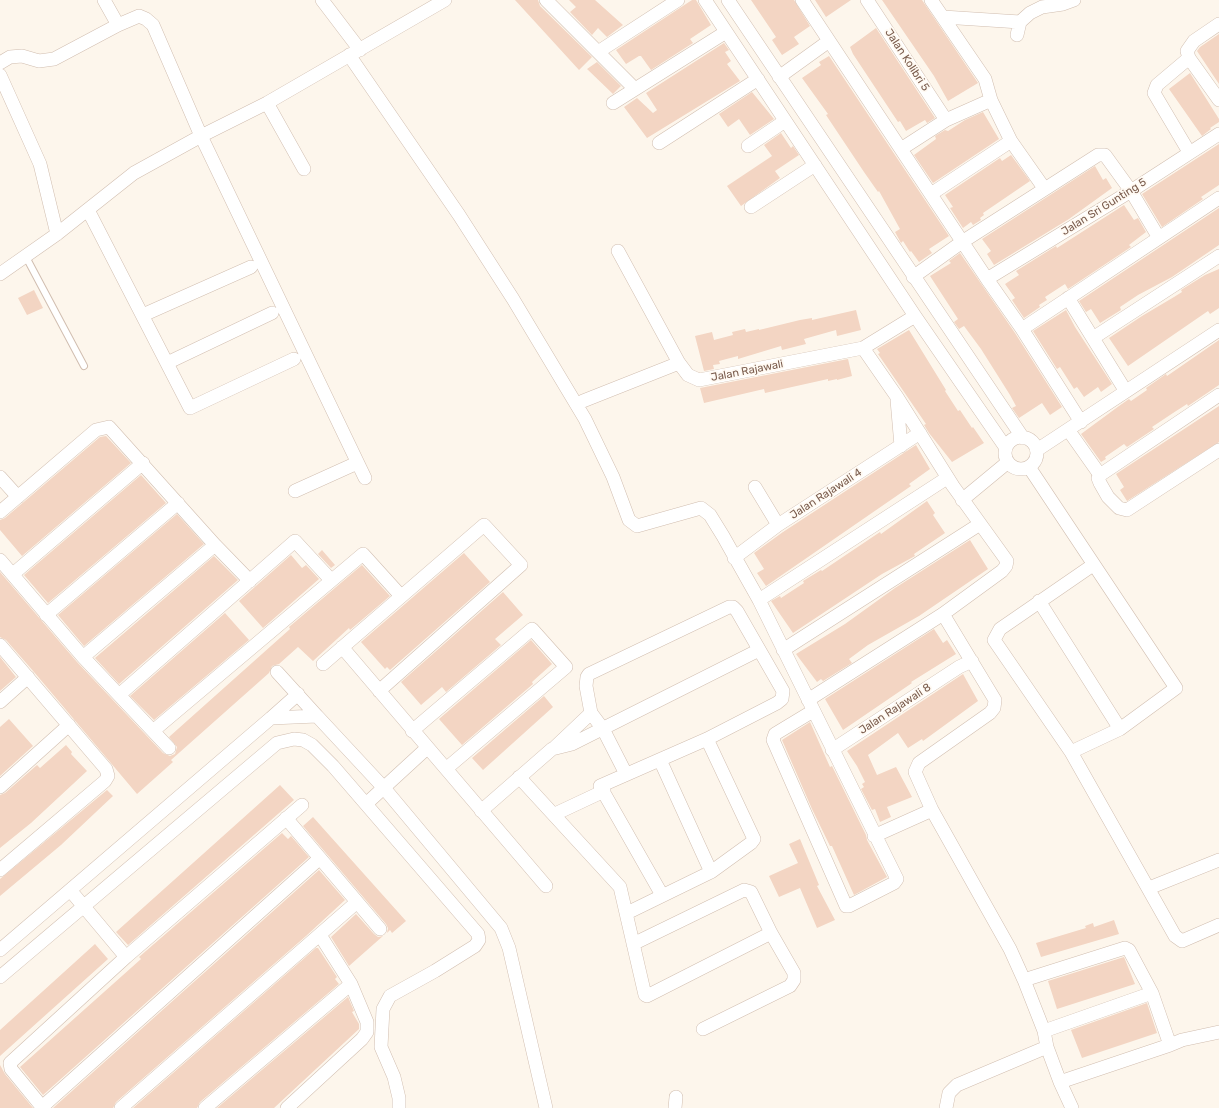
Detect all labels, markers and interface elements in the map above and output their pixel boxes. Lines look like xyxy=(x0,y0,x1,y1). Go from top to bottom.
street label: Jalan Kolibri 5 xyxy=(882,26,932,94)
street label: Jalan Sri Gunting 5 xyxy=(1059,176,1149,238)
street label: Jalan Rajawali xyxy=(710,358,784,384)
street label: Jalan Rajawali 4 xyxy=(788,466,864,522)
street label: Jalan Rajawali 8 xyxy=(857,681,933,737)

